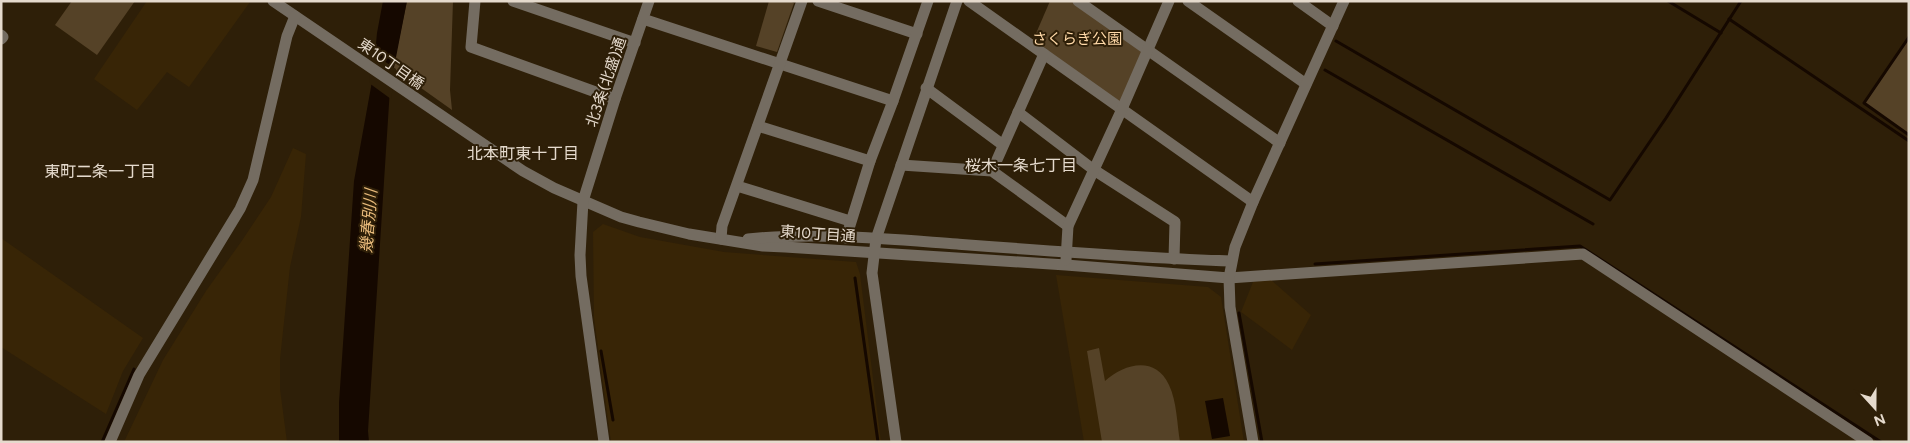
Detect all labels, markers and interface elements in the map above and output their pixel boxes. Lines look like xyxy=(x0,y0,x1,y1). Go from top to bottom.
park label: さくらぎ公園 xyxy=(1032,30,1122,48)
street label: 東10丁目橋 xyxy=(355,35,427,93)
street label: 北3条(北盛)通 xyxy=(582,35,630,129)
district label: 北本町東十丁目 xyxy=(467,144,579,163)
district label: 桜木一条七丁目 xyxy=(965,156,1077,175)
district label: 東町二条一丁目 xyxy=(44,162,156,181)
water label: 幾春別川 xyxy=(356,186,381,254)
street label: 東10丁目通 xyxy=(780,222,856,246)
north arrow xyxy=(1850,383,1900,433)
text: N xyxy=(1871,410,1888,430)

